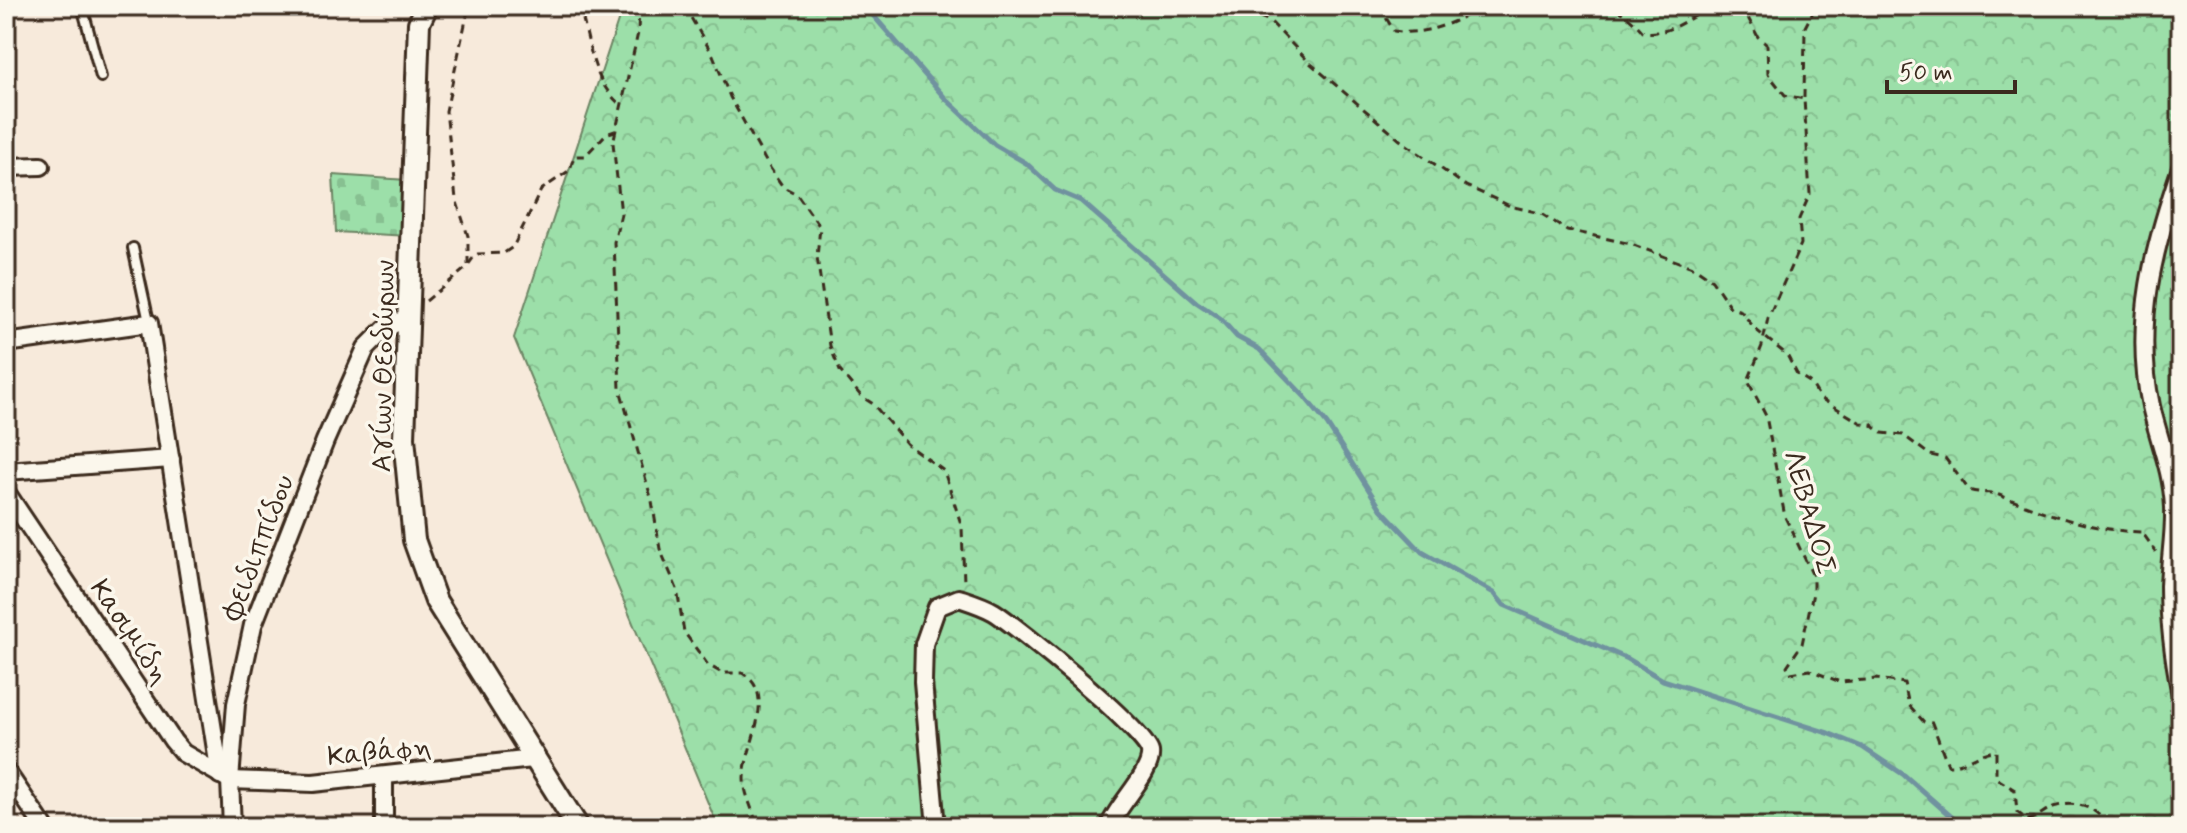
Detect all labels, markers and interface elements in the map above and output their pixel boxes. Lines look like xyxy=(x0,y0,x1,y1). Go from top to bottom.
scale bar xyxy=(1887,44,2015,94)
text: 50 m xyxy=(1899,58,1953,89)
street label: Αγίων Θεοδώρων xyxy=(364,259,405,473)
street label: ΛΕΒΑΔΟΣ xyxy=(1773,446,1844,579)
street label: Φειδιππίδου xyxy=(214,470,304,627)
street label: Κασιμίδη xyxy=(80,573,178,692)
street label: Καβάφη xyxy=(325,729,433,776)

